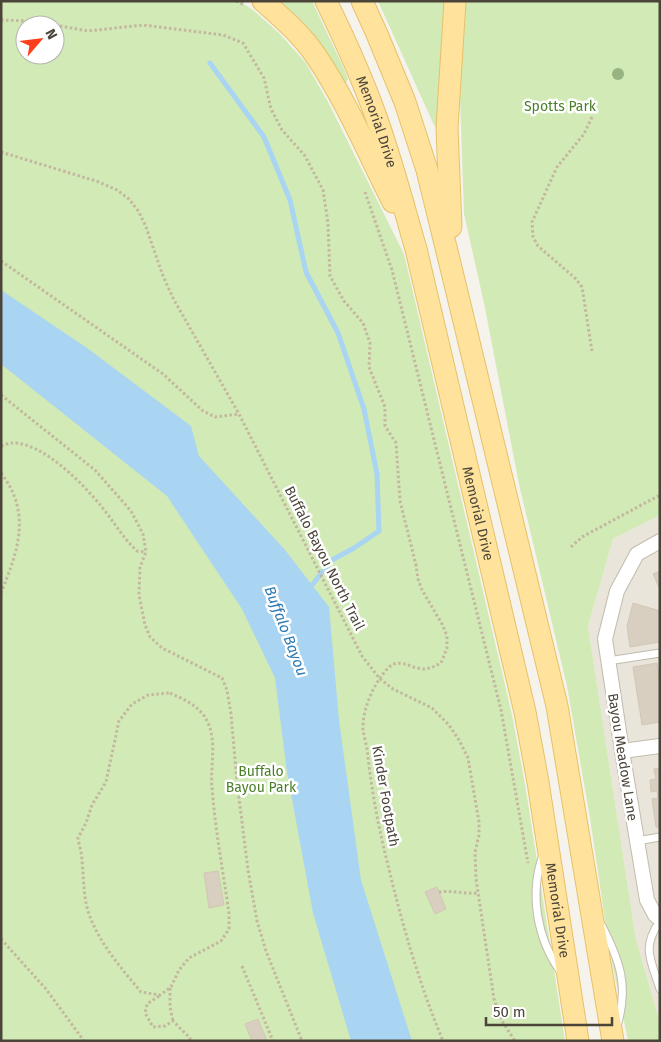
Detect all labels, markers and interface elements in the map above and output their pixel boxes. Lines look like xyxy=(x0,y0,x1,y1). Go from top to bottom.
north arrow xyxy=(15,15,65,65)
text: N xyxy=(41,26,61,42)
street label: Memorial Drive xyxy=(352,73,400,170)
park label: Spotts Park xyxy=(524,98,597,115)
street label: Memorial Drive xyxy=(458,465,497,562)
street label: Buffalo Bayou North Trail xyxy=(281,483,369,633)
water label: Buffalo Bayou xyxy=(261,584,311,678)
street label: Bayou Meadow Lane xyxy=(604,692,641,822)
street label: Kinder Footpath xyxy=(368,744,403,848)
park label: Buffalo Bayou Park xyxy=(226,763,297,796)
street label: Memorial Drive xyxy=(542,861,573,959)
scale bar xyxy=(486,994,612,1026)
text: 50 m xyxy=(493,1003,526,1021)

